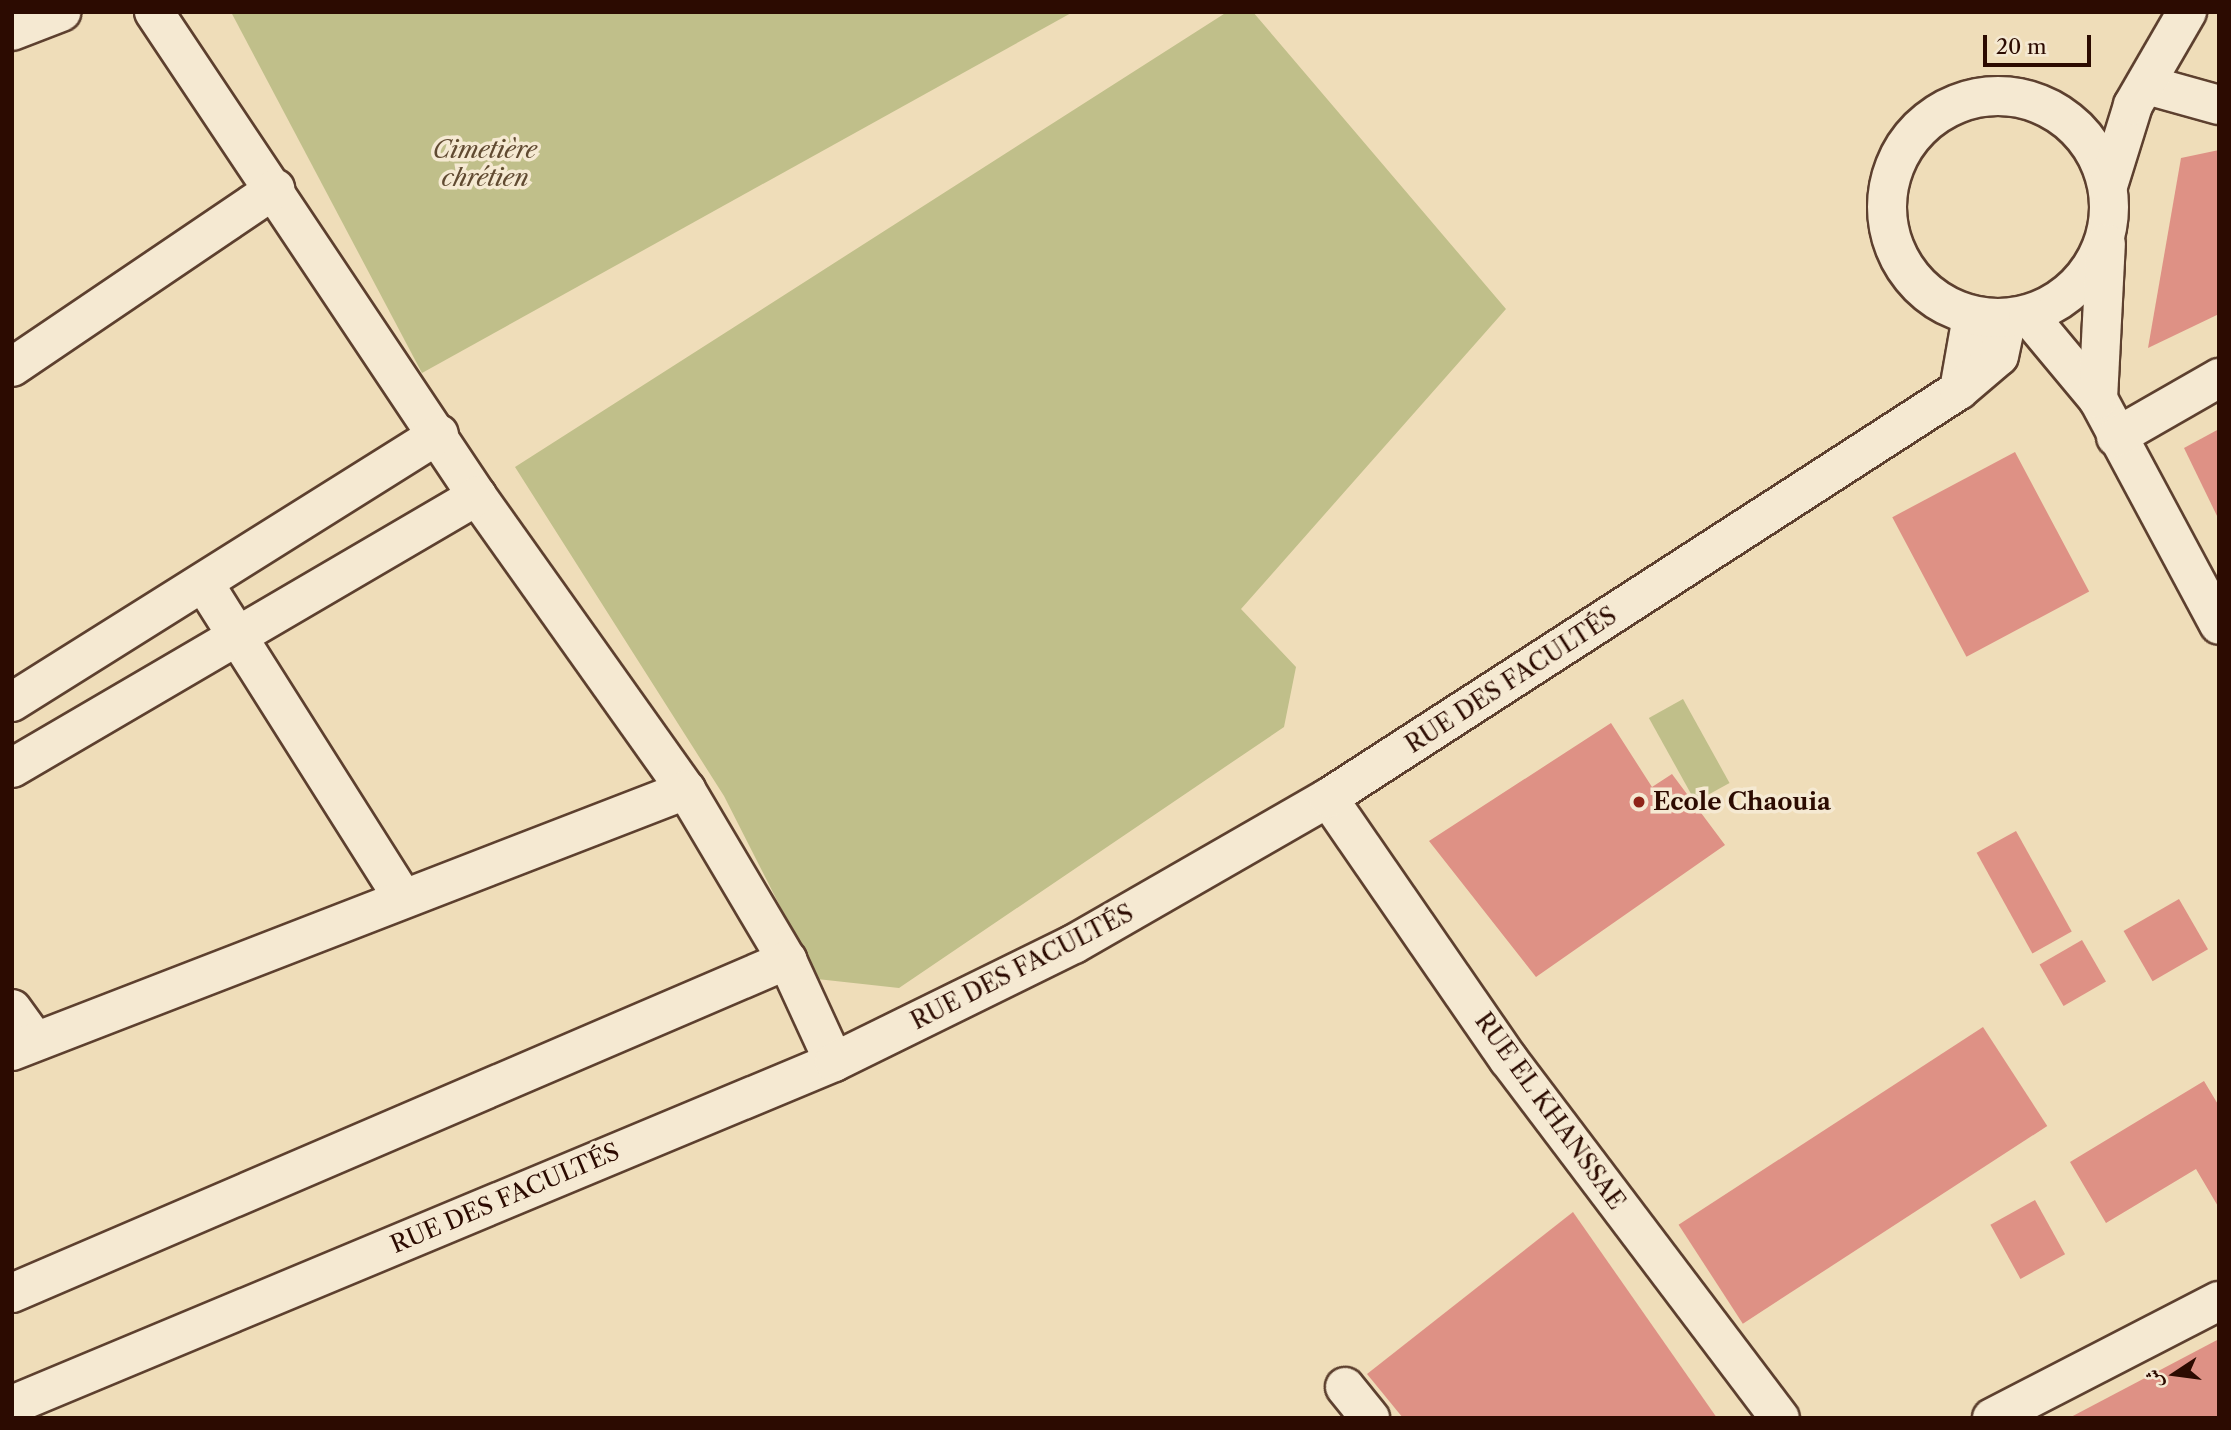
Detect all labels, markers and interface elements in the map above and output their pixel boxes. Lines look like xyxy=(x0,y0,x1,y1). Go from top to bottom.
scale bar xyxy=(1986,21,2094,65)
text: 20 m xyxy=(1996,34,2047,59)
park label: Cimetière chrétien xyxy=(433,136,537,192)
street label: RUE DES FACULTÉS xyxy=(1400,601,1622,759)
place label: Ecole Chaouia xyxy=(1653,788,1831,816)
marker: Ecole Chaouia xyxy=(1631,794,1647,810)
street label: RUE DES FACULTÉS xyxy=(906,898,1138,1036)
street label: RUE EL KHANSSAE xyxy=(1469,1007,1631,1215)
street label: RUE DES FACULTÉS xyxy=(386,1137,624,1259)
north arrow xyxy=(2140,1339,2210,1409)
text: ش xyxy=(2141,1367,2167,1391)

